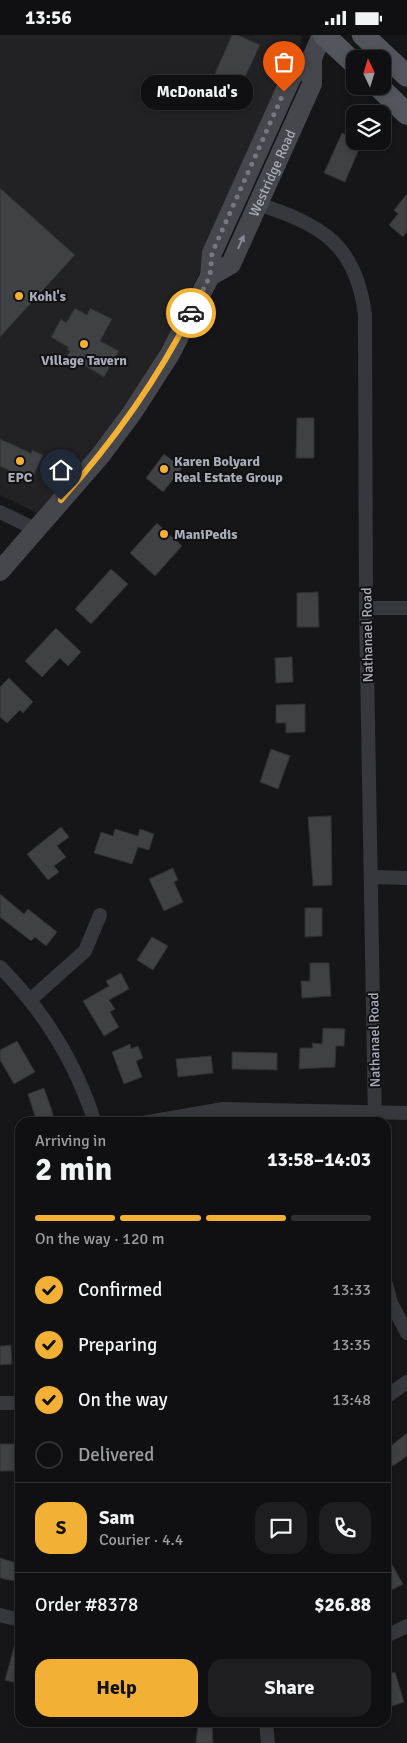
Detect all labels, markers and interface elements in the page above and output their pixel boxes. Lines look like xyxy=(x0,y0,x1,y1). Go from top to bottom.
text: 13:56 xyxy=(25,6,72,30)
pin xyxy=(263,41,305,92)
icon: bag xyxy=(270,48,298,76)
north arrow xyxy=(346,50,391,95)
map controls xyxy=(346,50,391,150)
callout: McDonald's xyxy=(142,75,254,109)
text: McDonald's xyxy=(156,82,238,102)
button: layers xyxy=(346,105,391,150)
street label: Westridge Road xyxy=(245,127,299,219)
one-way arrow xyxy=(238,235,246,249)
place label: Kohl's xyxy=(29,288,66,305)
courier xyxy=(166,288,216,338)
marker: Kohl's xyxy=(13,290,25,302)
icon: car xyxy=(177,299,205,327)
marker: Village Tavern xyxy=(78,338,90,350)
place label: Village Tavern xyxy=(41,352,127,369)
pin xyxy=(40,449,82,500)
place label: Karen Bolyard Real Estate Group xyxy=(174,453,283,486)
marker: EPC xyxy=(14,455,26,467)
icon: home xyxy=(47,456,75,484)
marker: Karen Bolyard Real Estate Group xyxy=(158,463,170,475)
place label: EPC xyxy=(8,469,33,486)
place label: ManiPedis xyxy=(174,526,237,543)
marker: ManiPedis xyxy=(158,528,170,540)
street label: Nathanael Road xyxy=(358,587,377,683)
street label: Nathanael Road xyxy=(365,992,384,1088)
text: Arriving in xyxy=(35,1131,106,1151)
text: 13:58–14:03 xyxy=(267,1148,371,1172)
text: 2 min xyxy=(35,1150,112,1189)
text: On the way · 120 m xyxy=(35,1229,165,1249)
icon: check xyxy=(35,1276,63,1304)
text: Confirmed xyxy=(78,1278,162,1302)
text: 13:33 xyxy=(332,1280,371,1300)
icon: check xyxy=(35,1331,63,1359)
text: Preparing xyxy=(78,1333,157,1357)
text: 13:35 xyxy=(332,1335,371,1355)
icon: check xyxy=(35,1386,63,1414)
text: On the way xyxy=(78,1388,168,1412)
text: 13:48 xyxy=(332,1390,371,1410)
text: Delivered xyxy=(78,1443,154,1467)
button: chat xyxy=(255,1502,307,1554)
button: phone xyxy=(319,1502,371,1554)
text: Sam xyxy=(99,1506,135,1530)
text: S xyxy=(56,1516,66,1540)
text: Courier · 4.4 xyxy=(99,1530,183,1550)
text: Order #8378 xyxy=(35,1593,138,1617)
text: $26.88 xyxy=(314,1593,371,1617)
button: Help xyxy=(35,1659,198,1717)
button: Share xyxy=(208,1659,371,1717)

